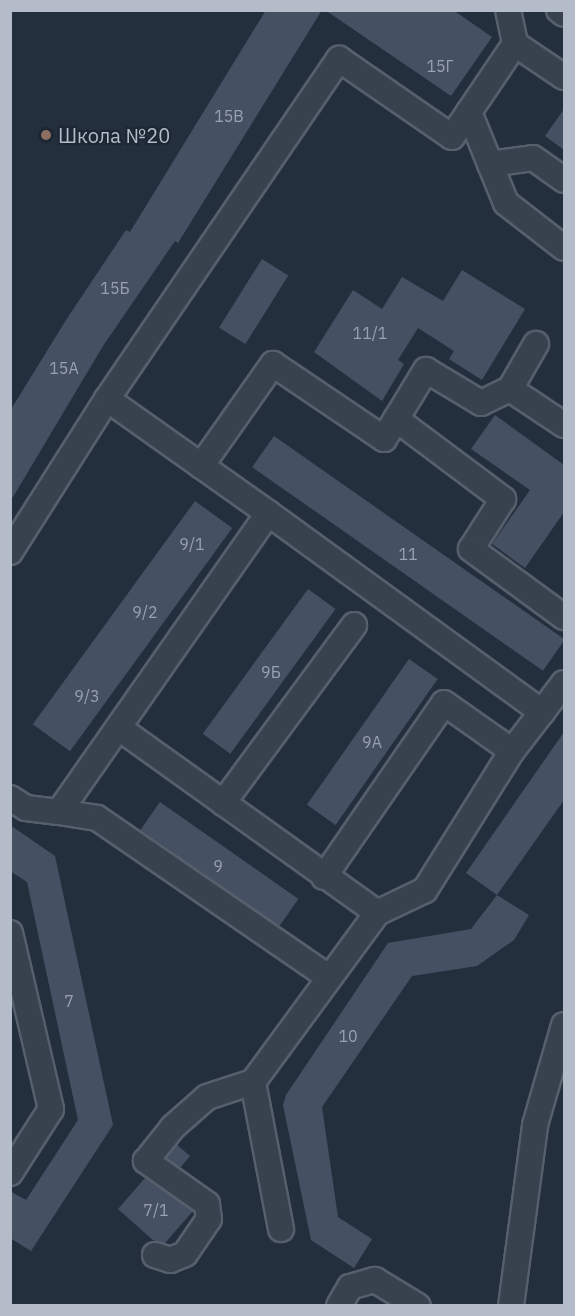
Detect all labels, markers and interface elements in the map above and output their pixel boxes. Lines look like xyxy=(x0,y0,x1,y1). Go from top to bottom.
house number: 15Г xyxy=(426,56,454,76)
house number: 15В xyxy=(214,106,244,126)
place label: Школа №20 xyxy=(58,123,170,147)
marker: Школа №20 xyxy=(39,128,53,142)
house number: 15Б xyxy=(100,278,130,298)
house number: 11/1 xyxy=(353,323,387,343)
house number: 15А xyxy=(49,358,79,378)
house number: 9/1 xyxy=(179,534,205,554)
house number: 11 xyxy=(398,544,418,564)
house number: 9/2 xyxy=(132,602,158,622)
house number: 9Б xyxy=(261,662,281,682)
house number: 9/3 xyxy=(74,686,100,706)
house number: 9А xyxy=(362,732,382,752)
house number: 9 xyxy=(213,856,223,876)
house number: 7 xyxy=(64,991,74,1011)
house number: 10 xyxy=(338,1026,358,1046)
house number: 7/1 xyxy=(143,1200,169,1220)

